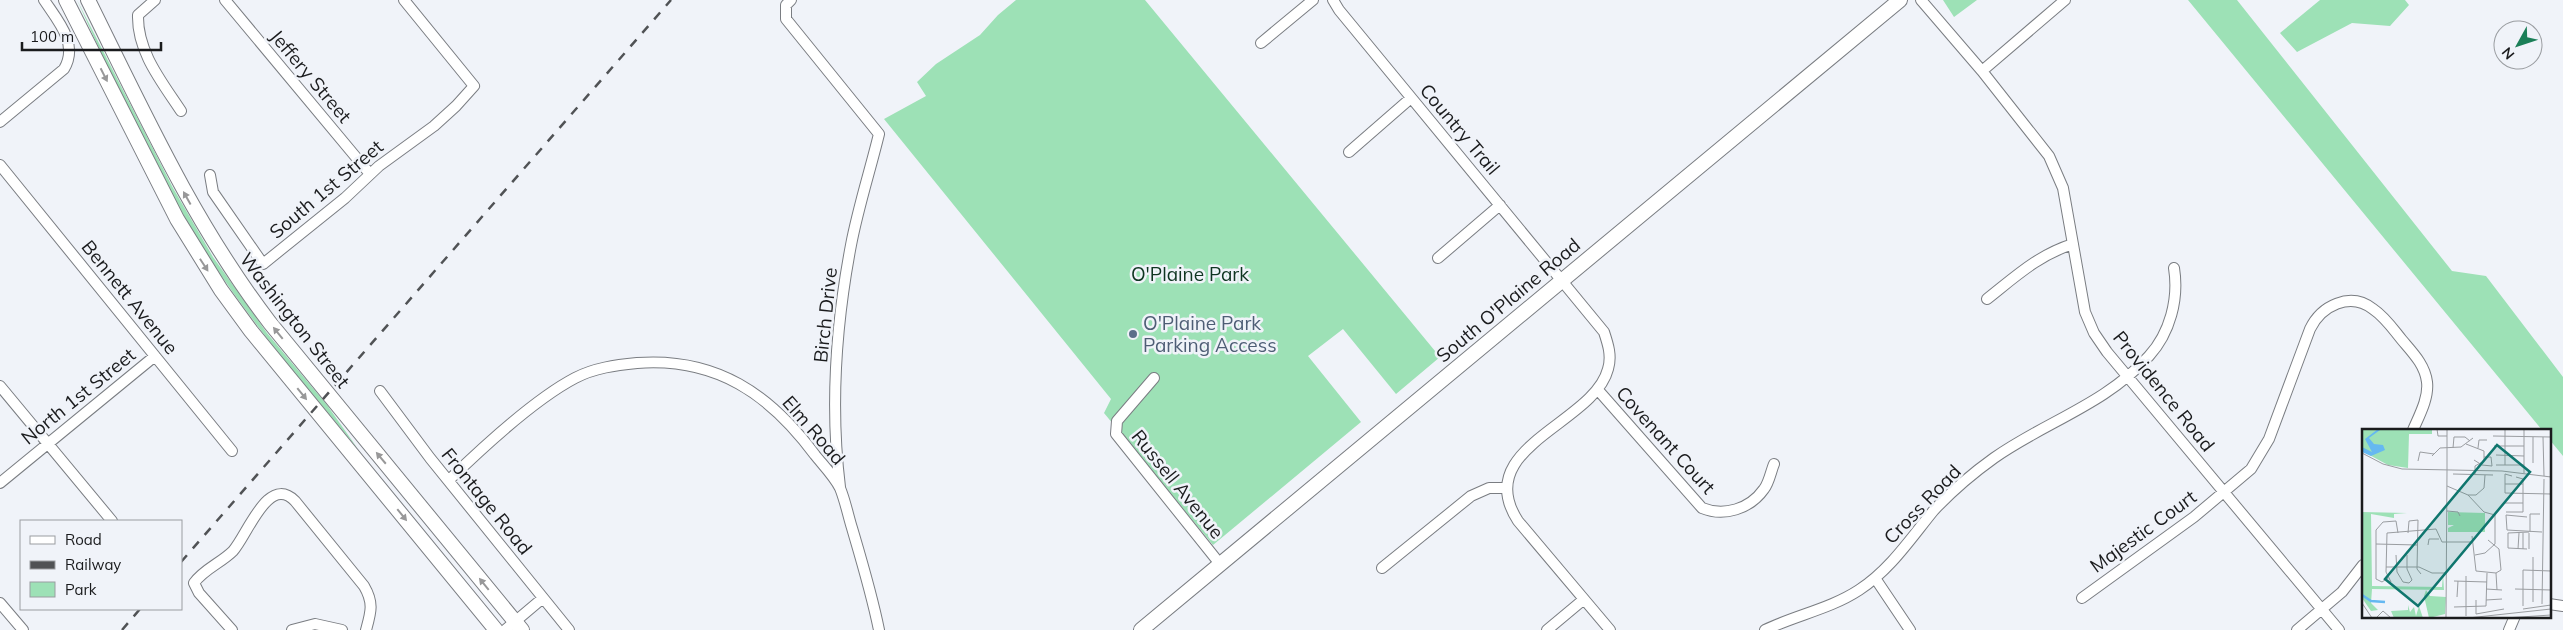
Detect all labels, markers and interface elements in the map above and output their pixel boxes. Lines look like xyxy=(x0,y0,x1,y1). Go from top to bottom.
scale bar xyxy=(22,20,161,52)
north arrow xyxy=(2493,20,2543,70)
street label: Jeffery Street xyxy=(265,25,357,128)
text: 100 m xyxy=(30,27,74,46)
text: N xyxy=(2498,44,2518,63)
one-way arrow xyxy=(100,68,108,82)
street label: Country Trail xyxy=(1415,78,1505,180)
street label: South 1st Street xyxy=(264,134,388,244)
one-way arrow xyxy=(183,191,192,204)
street label: South O'Plaine Road xyxy=(1431,233,1585,367)
street label: Bennett Avenue xyxy=(77,235,183,359)
street label: Washington Street xyxy=(235,248,356,393)
one-way arrow xyxy=(199,258,209,271)
park label: O'Plaine Park xyxy=(1131,262,1249,286)
street label: Birch Drive xyxy=(808,266,842,364)
place label: O'Plaine Park Parking Access xyxy=(1143,311,1277,357)
one-way arrow xyxy=(272,326,283,339)
street label: Providence Road xyxy=(2108,326,2220,456)
marker: O'Plaine Park Parking Access xyxy=(1127,328,1139,340)
street label: North 1st Street xyxy=(16,342,140,449)
street label: Covenant Court xyxy=(1611,381,1721,499)
one-way arrow xyxy=(297,387,308,400)
street label: Elm Road xyxy=(777,390,851,470)
street label: Russell Avenue xyxy=(1127,425,1229,543)
inset map xyxy=(2362,429,2550,618)
street label: Frontage Road xyxy=(437,443,537,559)
one-way arrow xyxy=(376,452,387,464)
street label: Cross Road xyxy=(1878,459,1966,549)
street label: Majestic Court xyxy=(2085,484,2201,578)
one-way arrow xyxy=(396,508,407,521)
legend xyxy=(20,520,182,610)
text: Road xyxy=(65,530,102,549)
text: Railway xyxy=(65,555,121,574)
one-way arrow xyxy=(479,577,490,590)
text: Park xyxy=(65,580,97,599)

